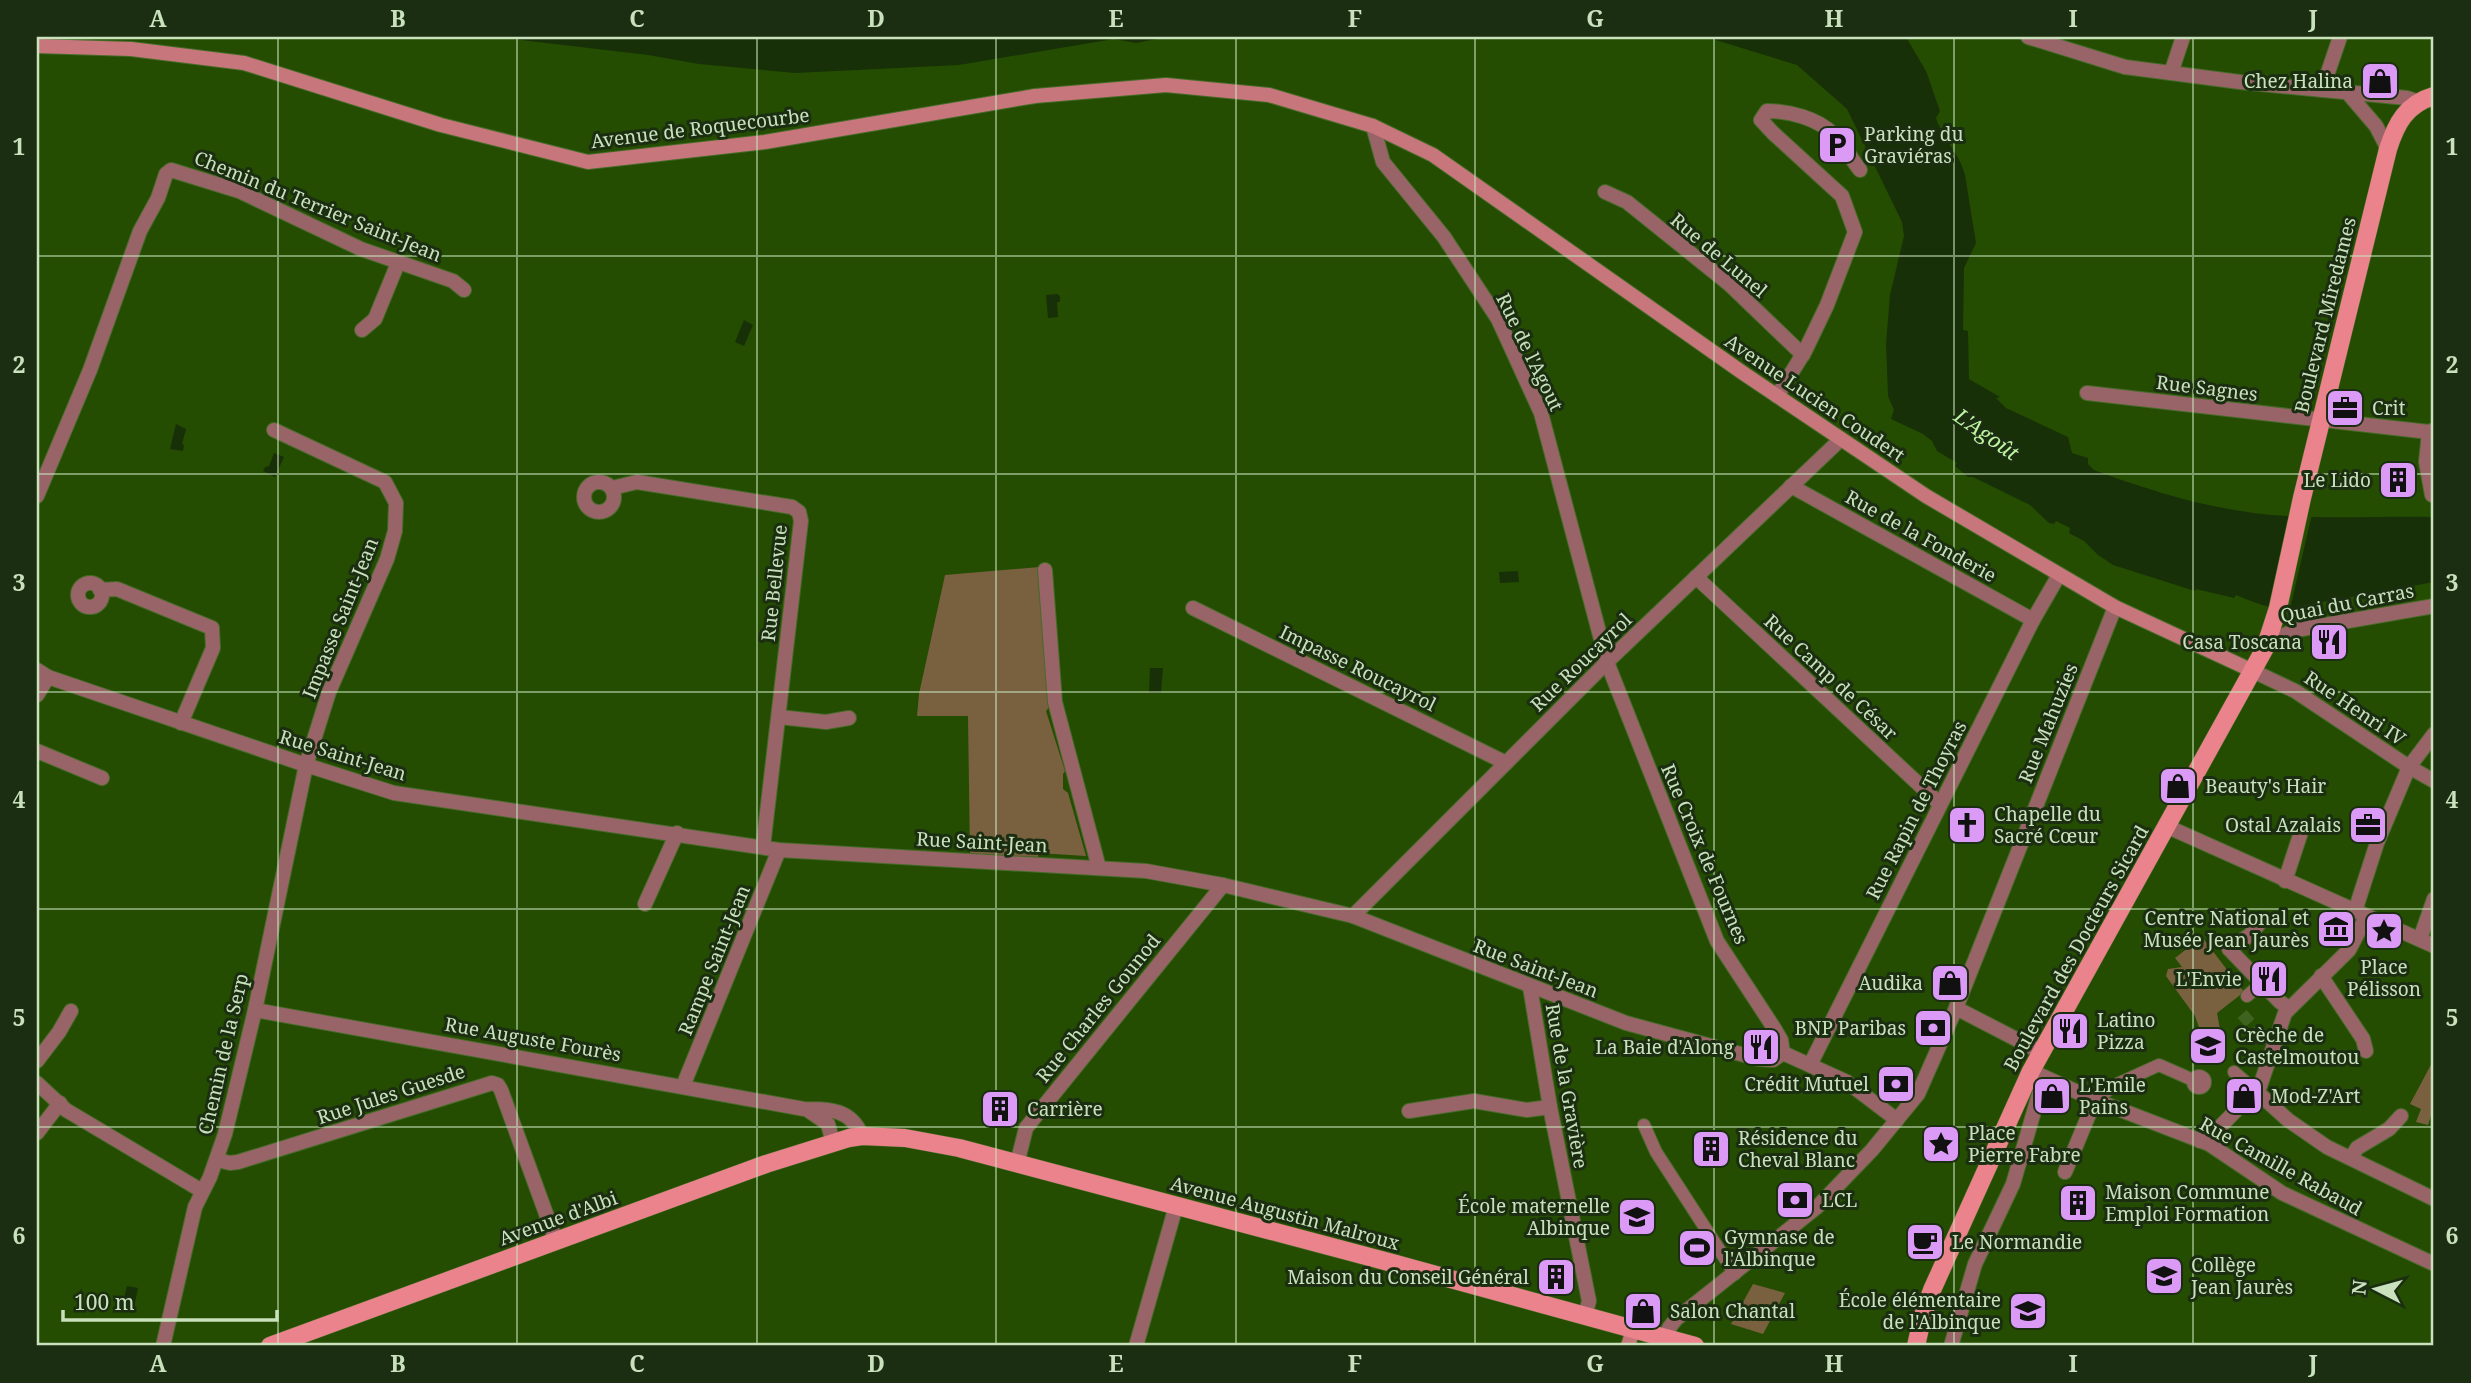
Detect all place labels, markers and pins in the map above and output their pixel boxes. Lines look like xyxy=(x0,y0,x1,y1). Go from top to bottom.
shop icon: Chez Halina xyxy=(2359,60,2401,102)
place label: Chez Halina xyxy=(2244,68,2353,94)
place label: Parking du Graviéras xyxy=(1864,121,1963,169)
parking icon: Parking du Graviéras xyxy=(1816,124,1858,166)
office icon: Crit xyxy=(2324,387,2366,429)
place label: Crit xyxy=(2372,395,2406,421)
building icon: Le Lido xyxy=(2377,459,2419,501)
place label: Le Lido xyxy=(2304,467,2371,493)
restaurant icon: Casa Toscana xyxy=(2308,621,2350,663)
place label: Casa Toscana xyxy=(2182,629,2302,655)
shop icon: Beauty's Hair xyxy=(2157,765,2199,807)
place label: Beauty's Hair xyxy=(2205,773,2326,799)
place label: Chapelle du Sacré Cœur xyxy=(1994,801,2101,849)
church icon: Chapelle du Sacré Cœur xyxy=(1946,804,1988,846)
office icon: Ostal Azalais xyxy=(2347,804,2389,846)
place label: Ostal Azalais xyxy=(2225,812,2341,838)
place label: Centre National et Musée Jean Jaurès xyxy=(2143,905,2309,953)
museum icon: Centre National et Musée Jean Jaurès xyxy=(2315,908,2357,950)
place icon: Place Pélisson xyxy=(2363,910,2405,952)
place label: Place Pélisson xyxy=(2347,954,2421,1002)
restaurant icon: L'Envie xyxy=(2248,958,2290,1000)
shop icon: Audika xyxy=(1929,962,1971,1004)
place label: L'Envie xyxy=(2176,966,2242,992)
place label: Audika xyxy=(1858,970,1923,996)
bank icon: BNP Paribas xyxy=(1912,1007,1954,1049)
place label: Latino Pizza xyxy=(2097,1007,2156,1055)
restaurant icon: Latino Pizza xyxy=(2049,1010,2091,1052)
place label: BNP Paribas xyxy=(1795,1015,1906,1041)
place label: Crèche de Castelmoutou xyxy=(2235,1022,2359,1070)
school or university icon: Crèche de Castelmoutou xyxy=(2187,1025,2229,1067)
restaurant icon: La Baie d'Along xyxy=(1740,1026,1782,1068)
place label: La Baie d'Along xyxy=(1595,1034,1734,1060)
bank icon: Crédit Mutuel xyxy=(1875,1063,1917,1105)
place label: Crédit Mutuel xyxy=(1744,1071,1869,1097)
place label: L'Emile Pains xyxy=(2079,1072,2146,1120)
shop icon: L'Emile Pains xyxy=(2031,1075,2073,1117)
shop icon: Mod-Z'Art xyxy=(2223,1075,2265,1117)
place label: Mod-Z'Art xyxy=(2271,1083,2361,1109)
building icon: Carrière xyxy=(979,1088,1021,1130)
place label: Carrière xyxy=(1027,1096,1103,1122)
place label: Place Pierre Fabre xyxy=(1968,1120,2081,1168)
place icon: Place Pierre Fabre xyxy=(1920,1123,1962,1165)
place label: Résidence du Cheval Blanc xyxy=(1738,1125,1858,1173)
building icon: Résidence du Cheval Blanc xyxy=(1690,1128,1732,1170)
bank icon: LCL xyxy=(1774,1179,1816,1221)
place label: Maison Commune Emploi Formation xyxy=(2105,1179,2269,1227)
building icon: Maison Commune Emploi Formation xyxy=(2057,1182,2099,1224)
place label: LCL xyxy=(1822,1187,1858,1213)
place label: École maternelle Albinque xyxy=(1458,1193,1610,1241)
school or university icon: École maternelle Albinque xyxy=(1616,1196,1658,1238)
cafe icon: Le Normandie xyxy=(1904,1221,1946,1263)
place label: Gymnase de l'Albinque xyxy=(1724,1224,1835,1272)
sports icon: Gymnase de l'Albinque xyxy=(1676,1227,1718,1269)
place label: Le Normandie xyxy=(1952,1229,2082,1255)
place label: Collège Jean Jaurès xyxy=(2190,1252,2293,1300)
school or university icon: Collège Jean Jaurès xyxy=(2143,1255,2185,1297)
building icon: Maison du Conseil Général xyxy=(1535,1256,1577,1298)
place label: Maison du Conseil Général xyxy=(1287,1264,1529,1290)
place label: École élémentaire de l'Albinque xyxy=(1839,1287,2001,1335)
shop icon: Salon Chantal xyxy=(1622,1290,1664,1332)
school or university icon: École élémentaire de l'Albinque xyxy=(2007,1290,2049,1332)
place label: Salon Chantal xyxy=(1670,1298,1795,1324)

